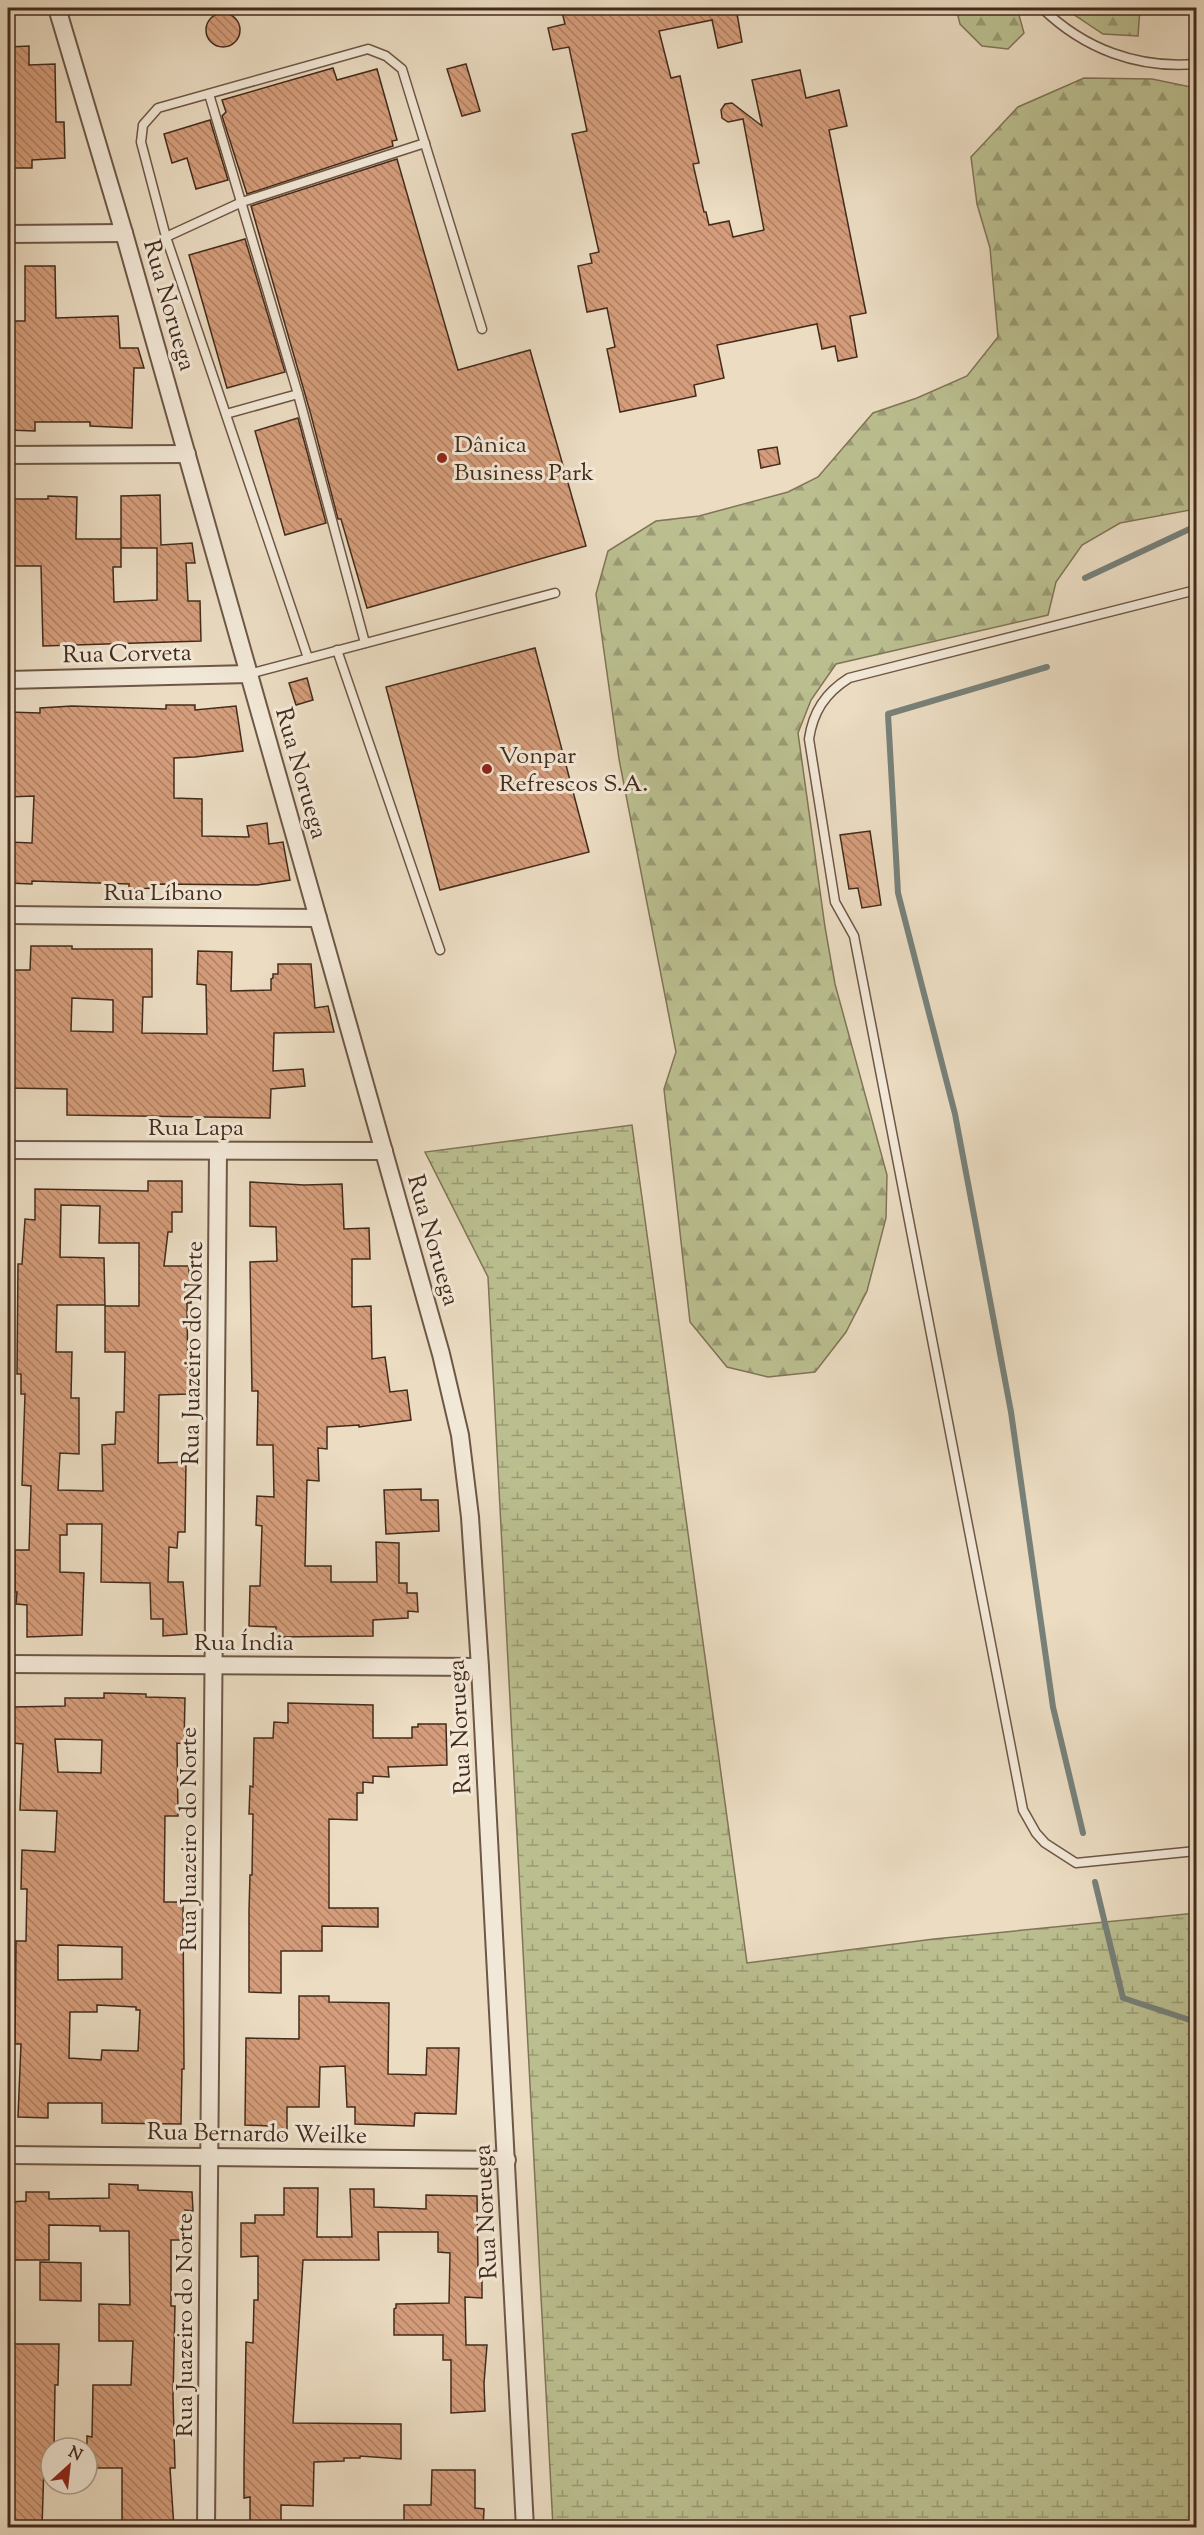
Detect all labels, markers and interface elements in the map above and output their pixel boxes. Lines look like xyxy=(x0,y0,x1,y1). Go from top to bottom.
street label: Rua Noruega xyxy=(133,236,203,375)
place label: Dânica Business Park xyxy=(454,429,594,491)
marker: Dânica Business Park xyxy=(435,451,449,465)
street label: Rua Corveta xyxy=(62,637,192,673)
street label: Rua Noruega xyxy=(265,704,335,843)
place label: Vonpar Refrescos S.A. xyxy=(499,740,648,802)
marker: Vonpar Refrescos S.A. xyxy=(480,762,494,776)
street label: Rua Líbano xyxy=(104,877,222,911)
street label: Rua Lapa xyxy=(148,1112,244,1146)
street label: Rua Noruega xyxy=(397,1171,467,1310)
street label: Rua Juazeiro do Norte xyxy=(175,1241,213,1466)
street label: Rua Índia xyxy=(194,1627,294,1661)
street label: Rua Noruega xyxy=(440,1658,482,1795)
street label: Rua Juazeiro do Norte xyxy=(173,1727,207,1951)
street label: Rua Bernardo Weilke xyxy=(146,2116,367,2154)
street label: Rua Noruega xyxy=(466,2143,508,2280)
street label: Rua Juazeiro do Norte xyxy=(169,2213,203,2437)
north arrow xyxy=(39,2436,99,2496)
text: N xyxy=(64,2442,86,2468)

